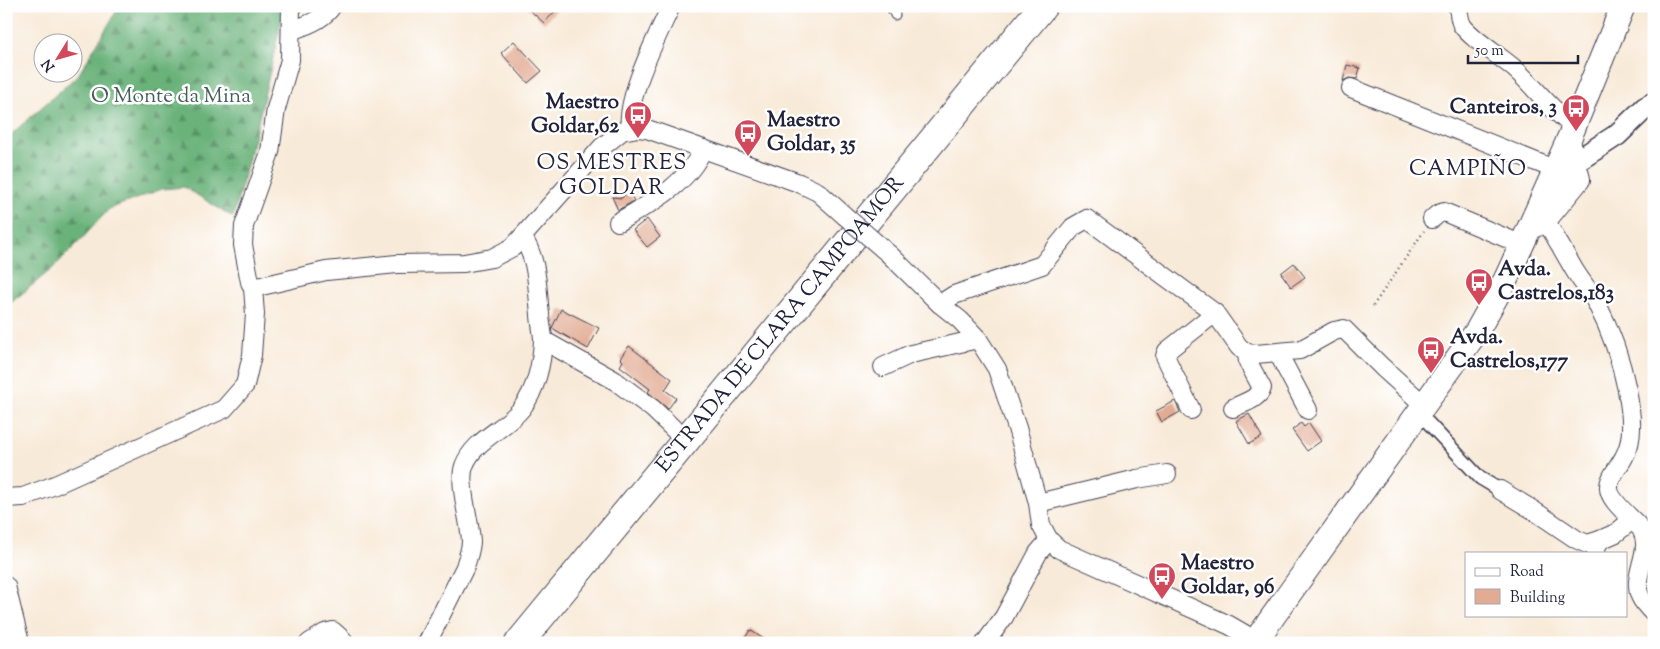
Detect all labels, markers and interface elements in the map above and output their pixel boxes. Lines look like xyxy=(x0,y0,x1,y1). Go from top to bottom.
north arrow xyxy=(32,32,82,82)
scale bar xyxy=(1468,32,1578,64)
text: 50 m xyxy=(1474,41,1504,62)
text: N xyxy=(38,54,61,75)
park label: O Monte da Mina xyxy=(91,82,251,112)
place label: Maestro Goldar,62 xyxy=(531,88,620,142)
place label: Canteiros, 3 xyxy=(1450,93,1557,123)
bus stop icon: Canteiros, 3 xyxy=(1561,93,1591,132)
bus stop icon: Maestro Goldar,62 xyxy=(623,100,653,139)
place label: Maestro Goldar, 35 xyxy=(767,106,856,160)
bus stop icon: Maestro Goldar, 35 xyxy=(733,118,763,157)
district label: OS MESTRES GOLDAR xyxy=(537,148,687,205)
district label: CAMPIÑO xyxy=(1409,153,1527,186)
street label: ESTRADA DE CLARA CAMPOAMOR xyxy=(650,170,912,480)
place label: Avda. Castrelos,183 xyxy=(1498,255,1614,309)
bus stop icon: Avda. Castrelos,183 xyxy=(1464,267,1494,306)
place label: Avda. Castrelos,177 xyxy=(1450,323,1569,377)
bus stop icon: Avda. Castrelos,177 xyxy=(1416,335,1446,374)
place label: Maestro Goldar, 96 xyxy=(1181,549,1275,603)
legend xyxy=(1465,552,1628,616)
bus stop icon: Maestro Goldar, 96 xyxy=(1147,561,1177,600)
text: Road xyxy=(1510,562,1544,583)
text: Building xyxy=(1510,588,1565,609)

